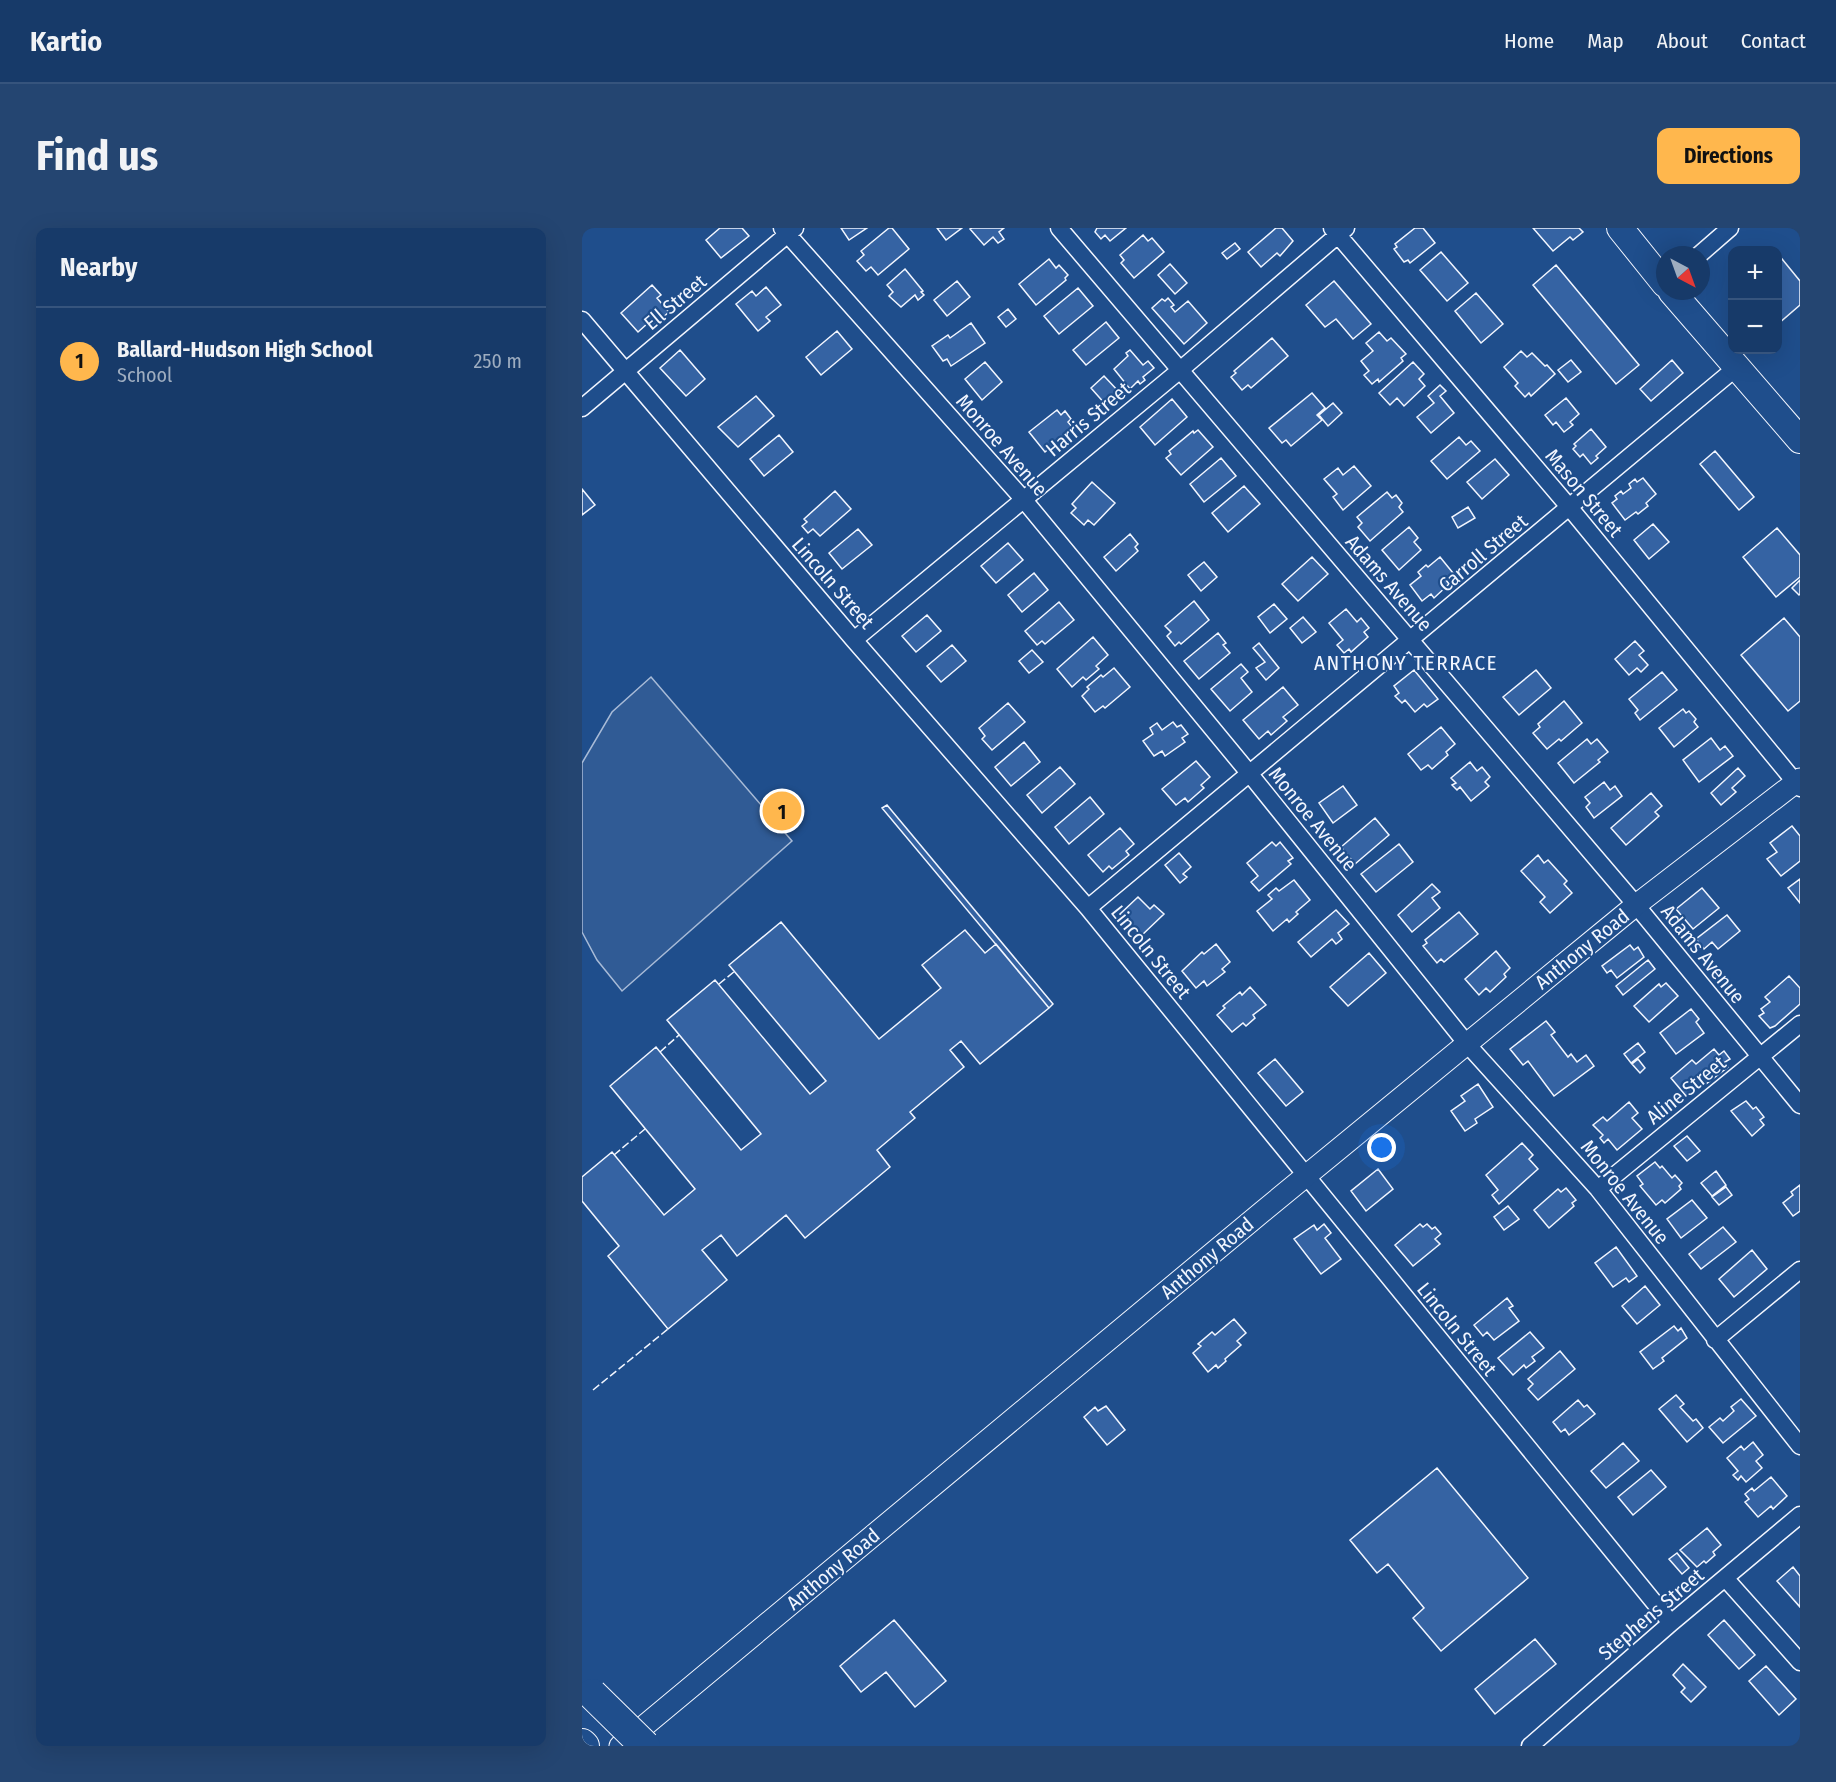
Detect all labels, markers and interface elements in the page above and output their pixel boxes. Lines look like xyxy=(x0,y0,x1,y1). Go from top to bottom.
text: Kartio xyxy=(30,25,102,58)
text: Home xyxy=(1504,28,1554,54)
text: Map xyxy=(1587,28,1624,54)
text: About xyxy=(1657,28,1708,54)
text: Contact xyxy=(1741,28,1806,54)
button: Directions xyxy=(1657,128,1800,184)
text: Find us xyxy=(36,131,158,181)
north arrow xyxy=(1656,246,1710,300)
map controls xyxy=(1728,246,1782,354)
button: + xyxy=(1728,246,1782,300)
text: Nearby xyxy=(60,252,137,283)
street label: Ell Street xyxy=(639,269,711,335)
button: − xyxy=(1728,300,1782,354)
text: Ballard-Hudson High School xyxy=(117,336,373,363)
text: 1 xyxy=(75,349,84,373)
text: 250 m xyxy=(474,349,522,373)
text: School xyxy=(117,363,172,387)
street label: Harris Street xyxy=(1041,376,1136,461)
street label: Monroe Avenue xyxy=(951,389,1053,501)
street label: Mason Street xyxy=(1540,444,1628,542)
street label: Carroll Street xyxy=(1434,509,1532,597)
street label: Adams Avenue xyxy=(1341,530,1437,636)
street label: Lincoln Street xyxy=(787,533,879,634)
district label: ANTHONY TERRACE xyxy=(1314,650,1498,676)
street label: Monroe Avenue xyxy=(1264,762,1362,876)
pin: 1 xyxy=(762,788,802,834)
street label: Adams Avenue xyxy=(1656,900,1750,1008)
street label: Lincoln Street xyxy=(1106,901,1196,1004)
street label: Anthony Road xyxy=(1530,904,1634,994)
street label: Aline Street xyxy=(1641,1050,1731,1129)
your location xyxy=(1367,1133,1396,1162)
street label: Monroe Avenue xyxy=(1576,1135,1674,1249)
street label: Anthony Road xyxy=(1156,1212,1258,1304)
street label: Lincoln Street xyxy=(1412,1278,1502,1381)
street label: Anthony Road xyxy=(782,1523,884,1615)
street label: Stephens Street xyxy=(1593,1563,1709,1665)

